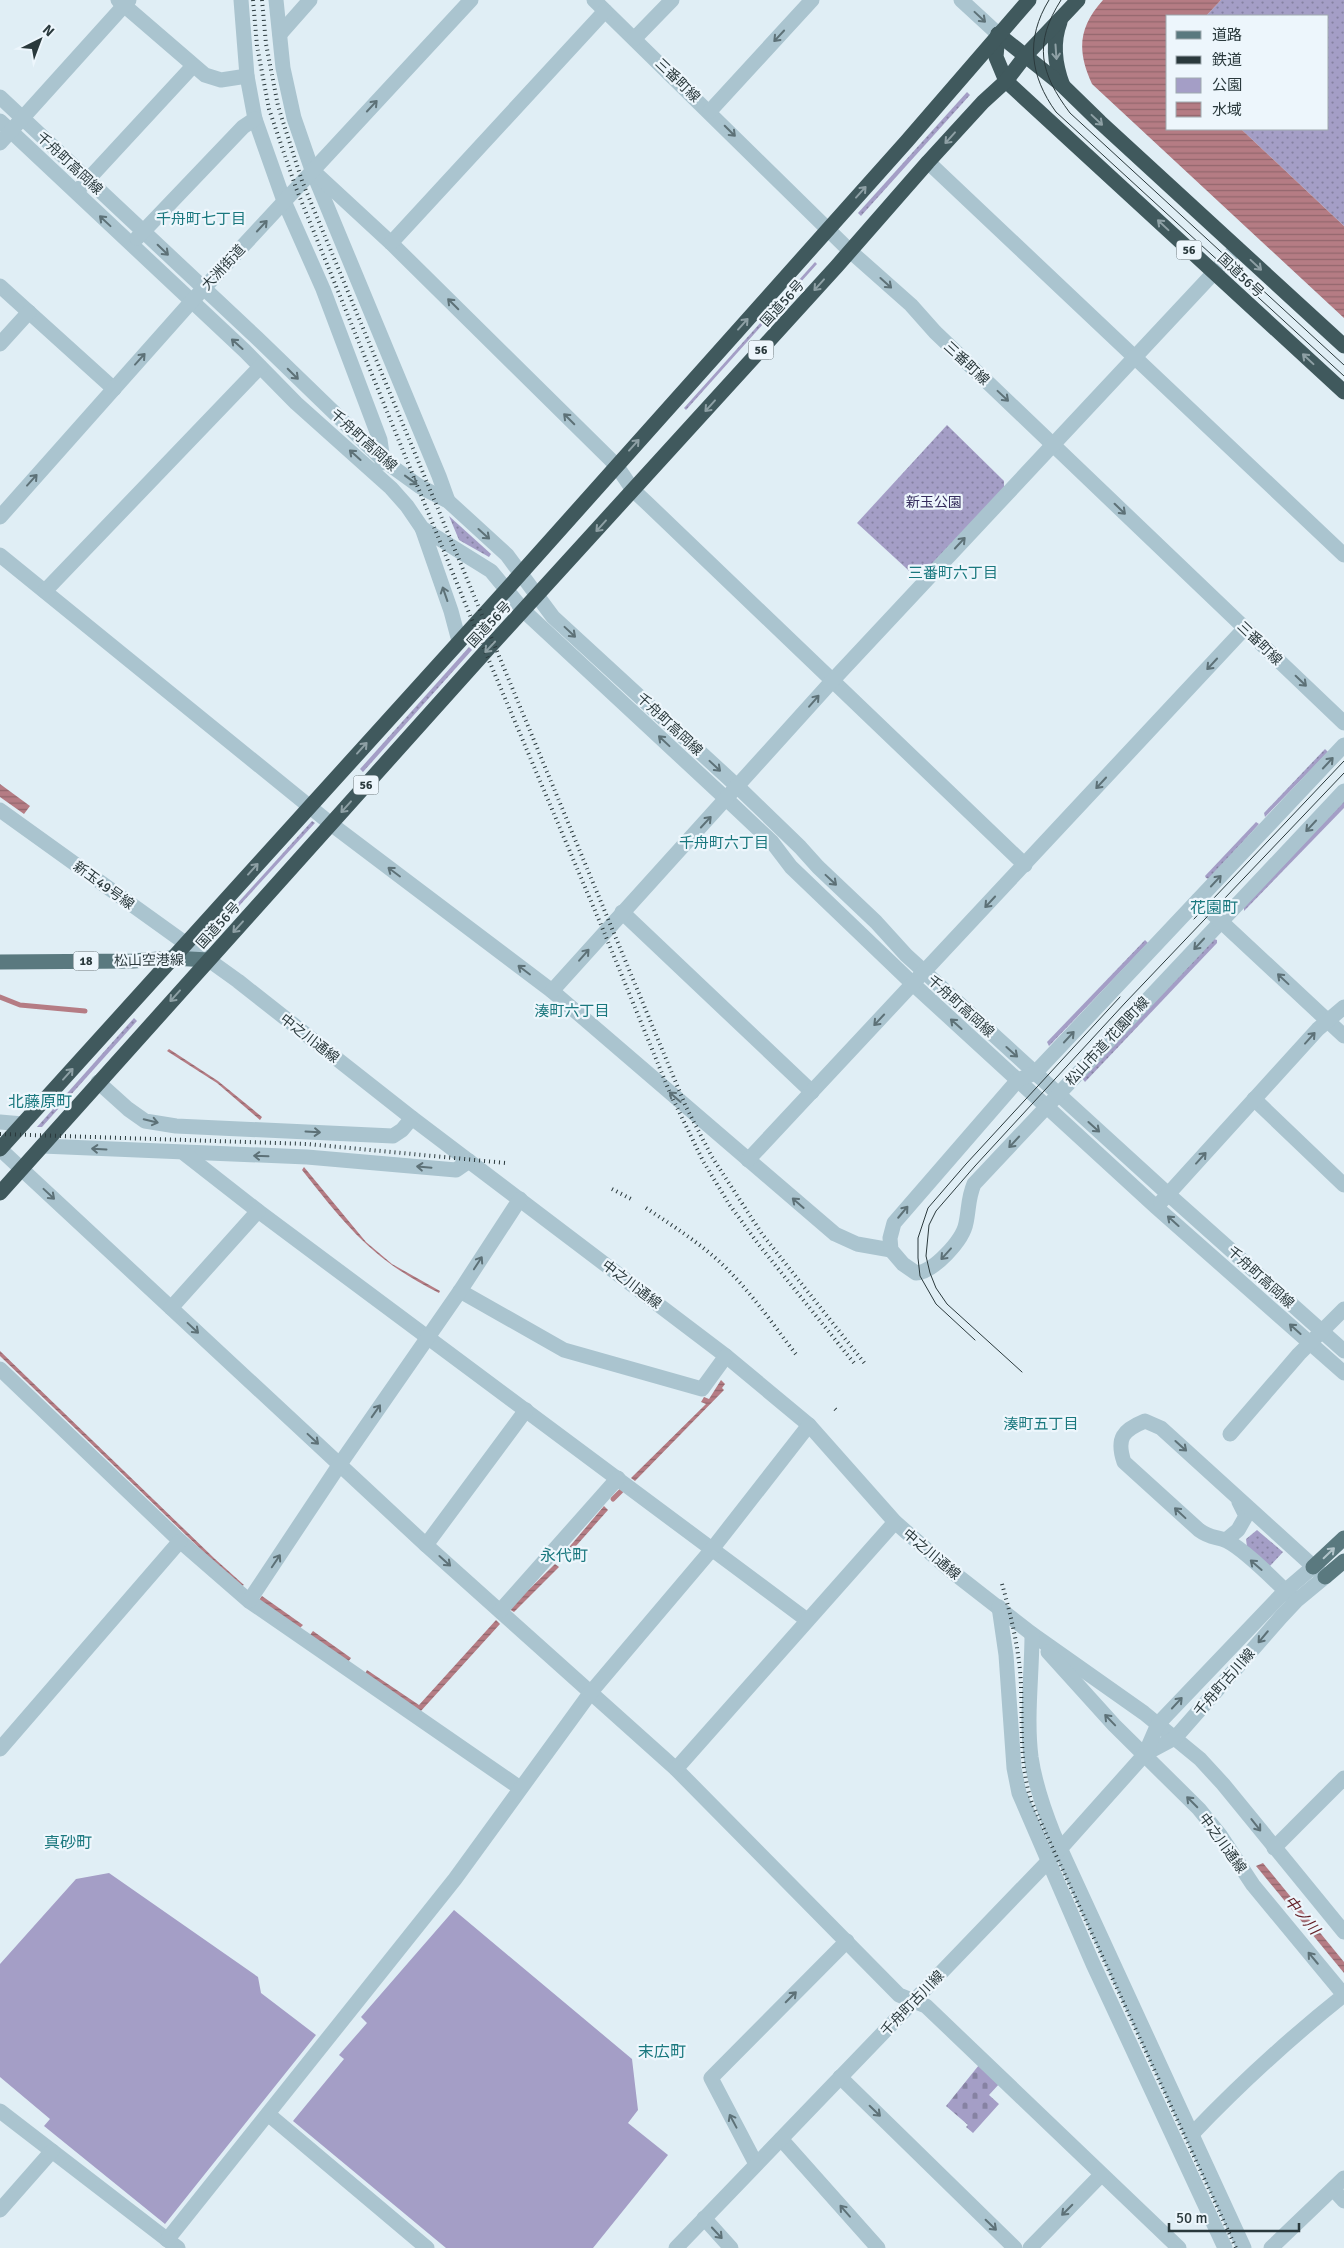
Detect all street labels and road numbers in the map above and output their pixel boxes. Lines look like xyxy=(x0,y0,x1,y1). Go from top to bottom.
street label: 三番町線 xyxy=(652,55,704,106)
street label: 千舟町高岡線 xyxy=(33,129,106,198)
road number: 56 xyxy=(1176,240,1202,260)
street label: 大洲街道 xyxy=(198,241,249,294)
street label: 国道56号 xyxy=(1214,250,1267,301)
street label: 国道56号 xyxy=(757,276,808,330)
street label: 三番町線 xyxy=(940,338,993,389)
road number: 56 xyxy=(748,340,774,360)
street label: 千舟町高岡線 xyxy=(327,406,401,475)
street label: 国道56号 xyxy=(464,598,515,651)
street label: 三番町線 xyxy=(1234,618,1286,669)
street label: 千舟町高岡線 xyxy=(633,690,706,759)
road number: 56 xyxy=(354,776,378,794)
street label: 新玉49号線 xyxy=(70,858,137,913)
street label: 国道56号 xyxy=(193,898,244,952)
road number: 18 xyxy=(74,951,98,970)
street label: 松山空港線 xyxy=(114,951,184,970)
street label: 千舟町高岡線 xyxy=(924,972,998,1041)
street label: 松山市道 花園町線 xyxy=(1062,993,1153,1089)
street label: 中之川通線 xyxy=(277,1010,343,1067)
street label: 千舟町高岡線 xyxy=(1224,1243,1298,1312)
street label: 中之川通線 xyxy=(599,1257,665,1312)
street label: 中之川通線 xyxy=(899,1525,964,1583)
street label: 千舟町古川線 xyxy=(1190,1645,1258,1720)
street label: 中之川通線 xyxy=(1195,1810,1250,1877)
street label: 千舟町古川線 xyxy=(877,1967,948,2039)

